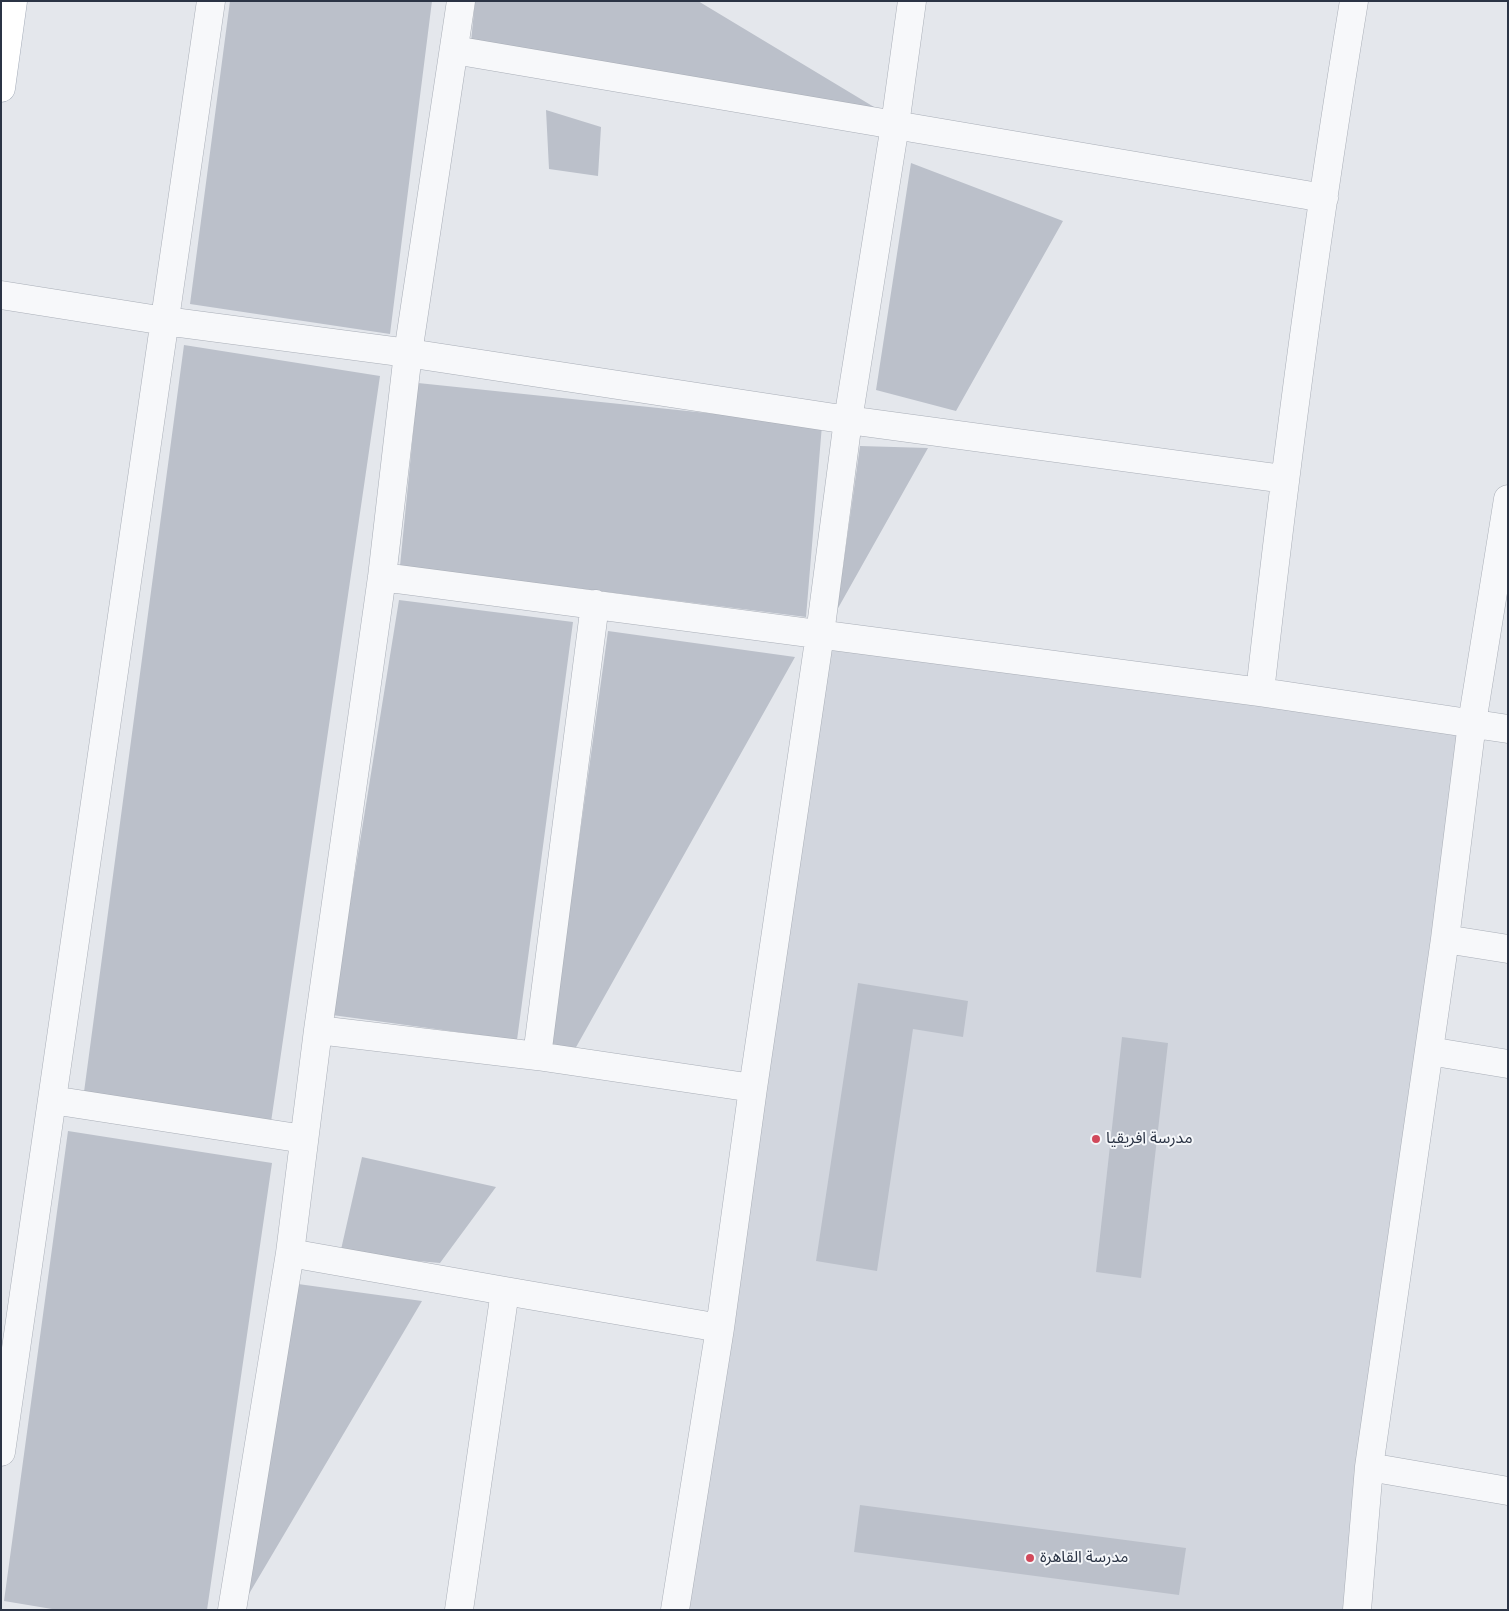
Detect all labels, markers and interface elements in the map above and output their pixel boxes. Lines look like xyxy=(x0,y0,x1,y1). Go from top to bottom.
place label: مدرسة افريقيا xyxy=(1106,1129,1193,1149)
marker: مدرسة افريقيا xyxy=(1090,1133,1102,1145)
place label: مدرسة القاهرة xyxy=(1040,1548,1128,1568)
marker: مدرسة القاهرة xyxy=(1024,1552,1036,1564)

